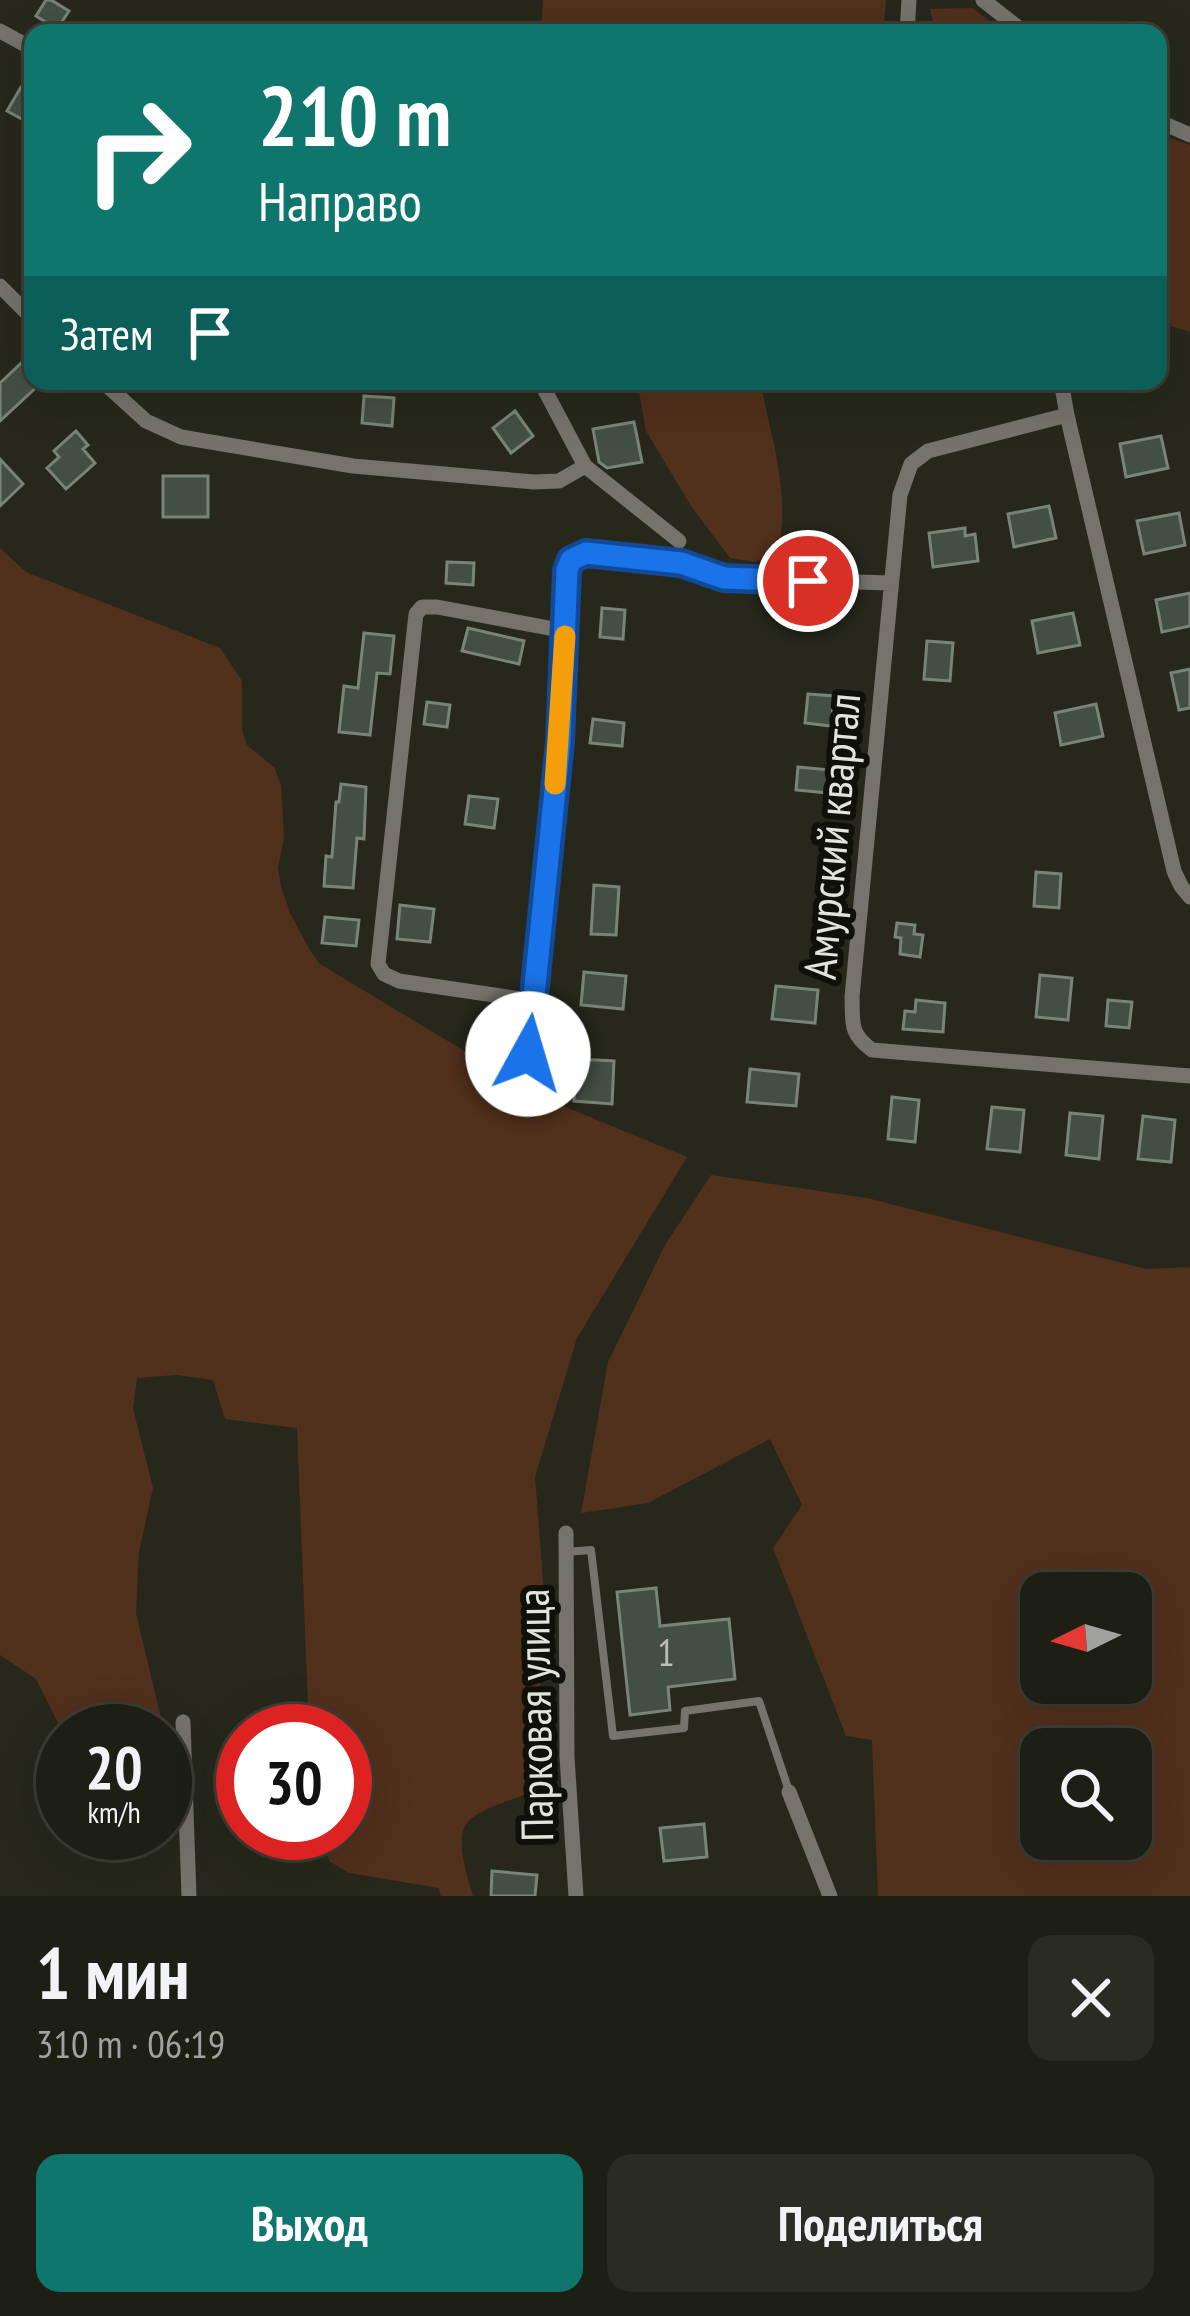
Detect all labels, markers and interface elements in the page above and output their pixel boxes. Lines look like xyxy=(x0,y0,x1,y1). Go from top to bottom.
text: 210 m xyxy=(258,60,451,169)
icon: right xyxy=(60,72,216,228)
text: Направо xyxy=(258,166,422,236)
icon: arrive xyxy=(177,300,243,366)
text: Затем xyxy=(60,304,153,362)
pin xyxy=(757,530,859,632)
icon: arrive xyxy=(775,548,841,614)
street label: Амурский квартал xyxy=(790,690,872,982)
position arrow xyxy=(465,991,591,1117)
north arrow xyxy=(1020,1572,1152,1704)
map controls xyxy=(1020,1572,1152,1860)
street label: Парковая улица xyxy=(503,1588,565,1842)
house number: 1 xyxy=(657,1626,675,1677)
speed limit sign: 30 xyxy=(216,1704,372,1860)
text: 20 xyxy=(85,1728,143,1806)
button: search xyxy=(1020,1728,1152,1860)
text: km/h xyxy=(87,1792,141,1831)
text: 1 мин xyxy=(36,1926,190,2019)
button: close xyxy=(1028,1935,1154,2061)
text: 310 m · 06:19 xyxy=(36,2018,225,2069)
button: Выход xyxy=(36,2154,583,2292)
button: Поделиться xyxy=(607,2154,1154,2292)

